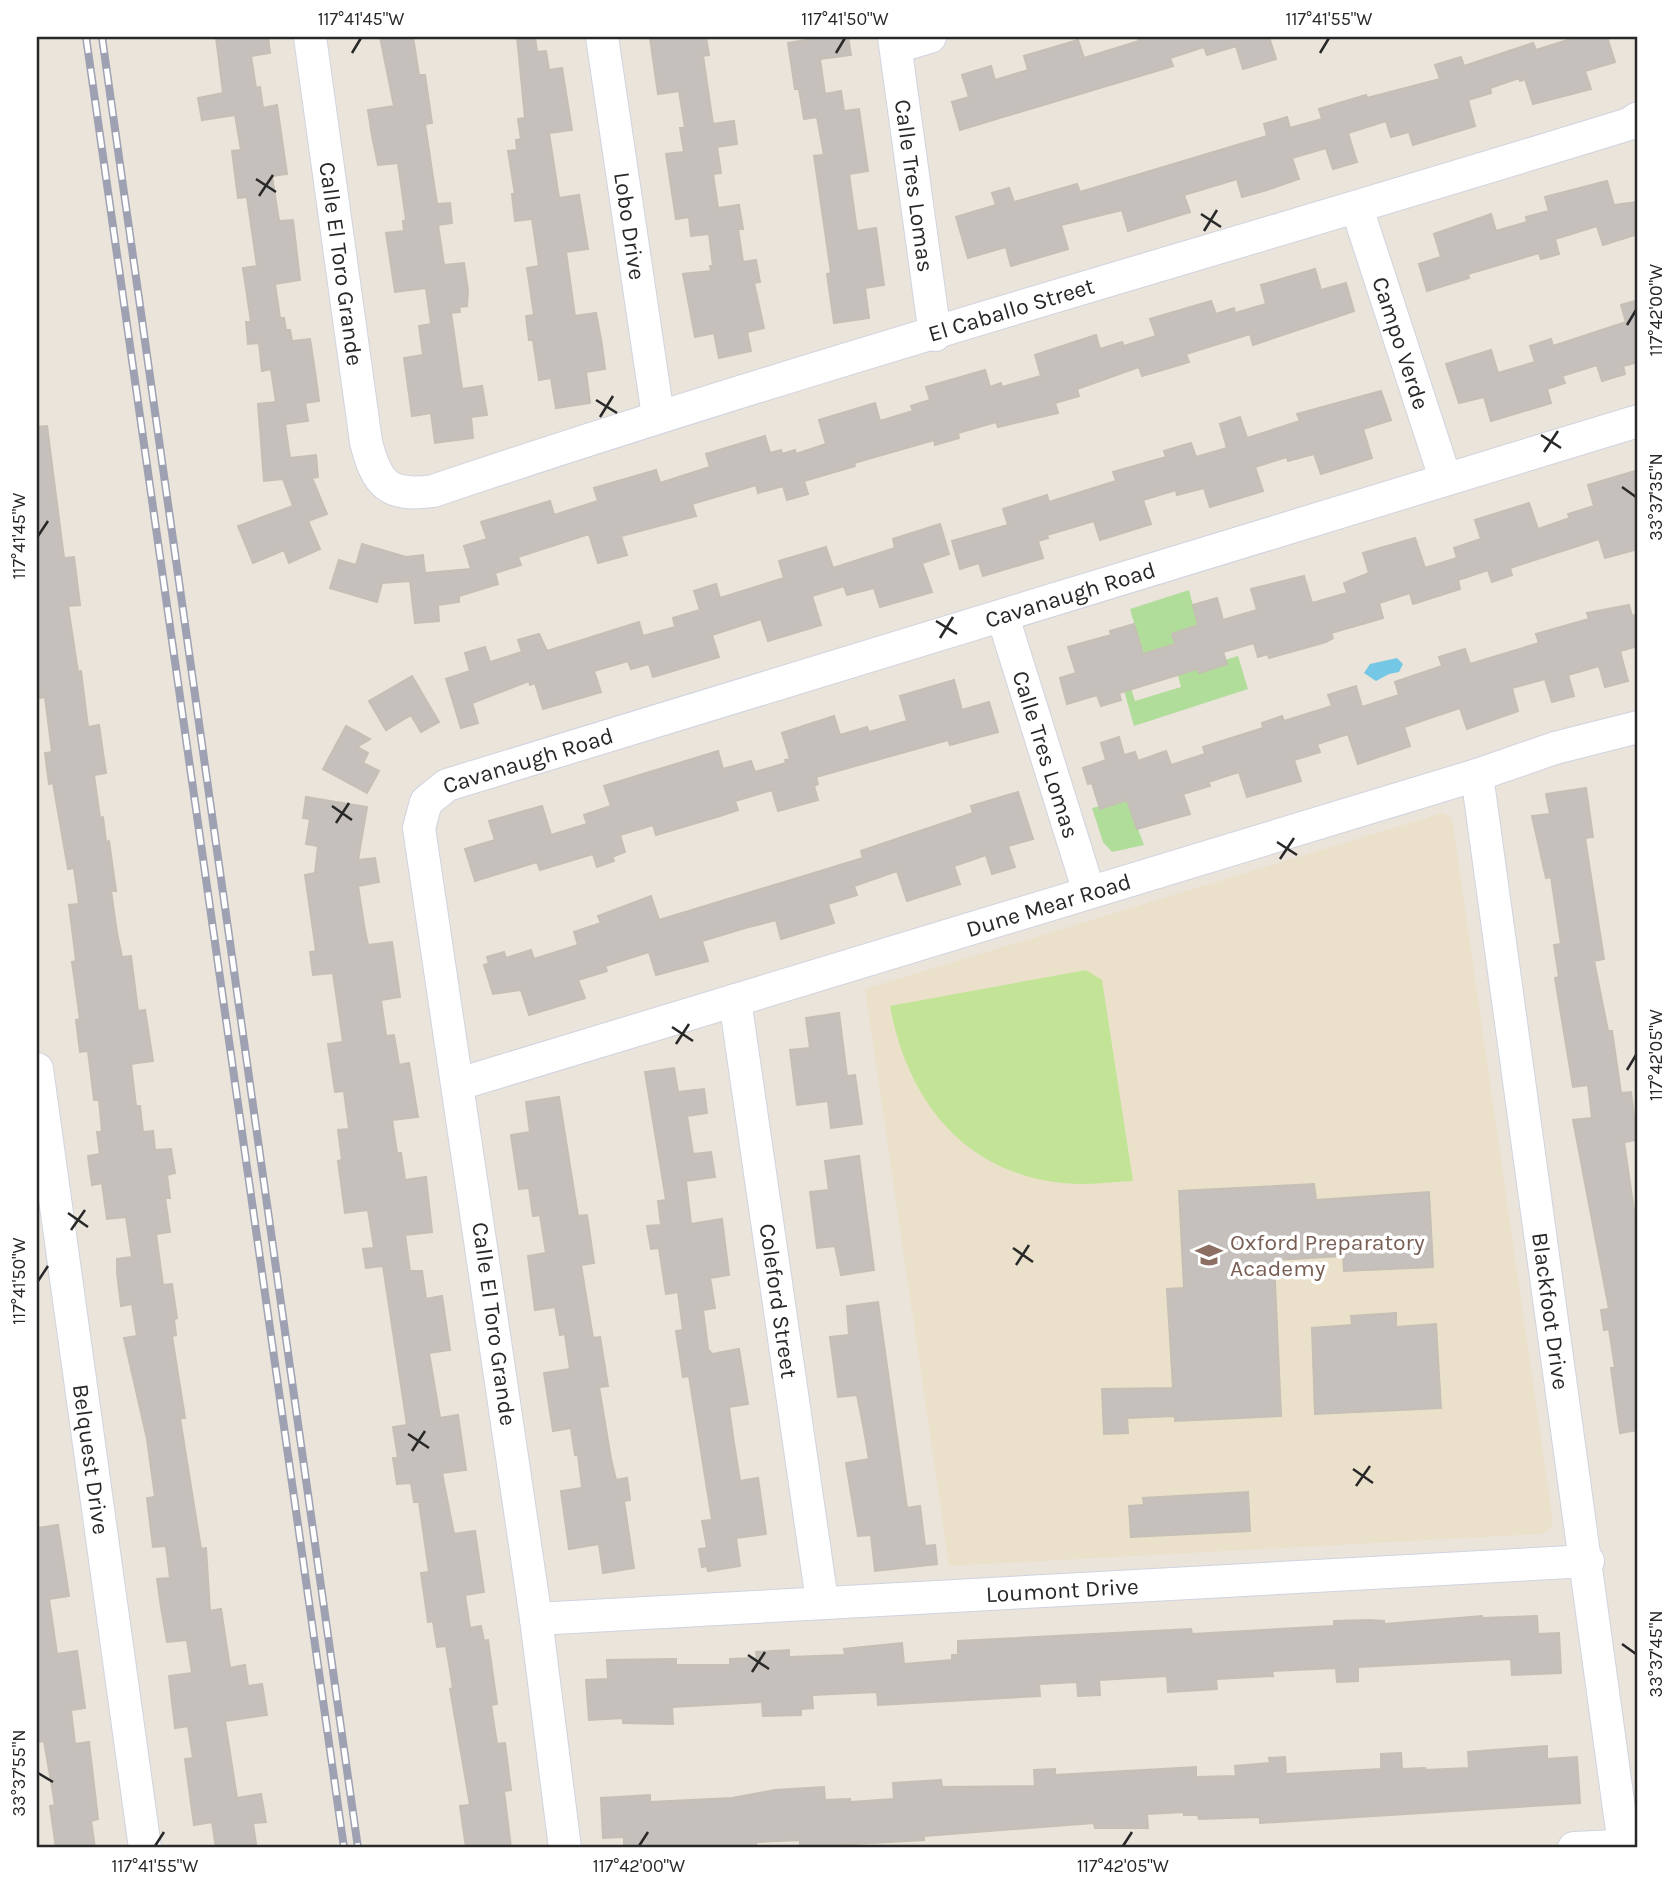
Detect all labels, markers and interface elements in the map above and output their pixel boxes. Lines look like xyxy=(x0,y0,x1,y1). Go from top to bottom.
text: 117°41'45"W xyxy=(318,8,404,30)
text: 117°41'50"W xyxy=(801,8,889,30)
text: 117°41'55"W xyxy=(1286,8,1372,30)
street label: Calle Tres Lomas xyxy=(889,97,940,274)
street label: Calle El Toro Grande xyxy=(314,160,369,368)
street label: Lobo Drive xyxy=(609,170,651,282)
text: 117°42'00"W xyxy=(1645,264,1667,356)
street label: El Caballo Street xyxy=(925,272,1098,347)
street label: Campo Verde xyxy=(1367,273,1435,413)
text: 33°37'35"N xyxy=(1645,453,1667,541)
text: 117°41'45"W xyxy=(8,493,30,579)
street label: Cavanaugh Road xyxy=(982,556,1159,633)
street label: Calle Tres Lomas xyxy=(1007,667,1085,842)
street label: Cavanaugh Road xyxy=(439,722,616,799)
street label: Dune Mear Road xyxy=(963,867,1134,943)
text: 117°42'05"W xyxy=(1645,1009,1667,1101)
street label: Calle El Toro Grande xyxy=(466,1220,522,1428)
street label: Coleford Street xyxy=(754,1222,803,1380)
place label: Oxford Preparatory Academy xyxy=(1230,1229,1425,1282)
street label: Blackfoot Drive xyxy=(1526,1230,1575,1391)
text: 117°41'50"W xyxy=(8,1237,30,1325)
school or university icon: Oxford Preparatory Academy xyxy=(1194,1240,1224,1270)
street label: Belquest Drive xyxy=(67,1382,115,1536)
street label: Loumont Drive xyxy=(985,1572,1139,1608)
text: 33°37'45"N xyxy=(1645,1611,1667,1697)
text: 33°37'55"N xyxy=(8,1729,30,1817)
text: 117°41'55"W xyxy=(112,1855,198,1877)
text: 117°42'00"W xyxy=(593,1855,685,1877)
text: 117°42'05"W xyxy=(1077,1855,1169,1877)

